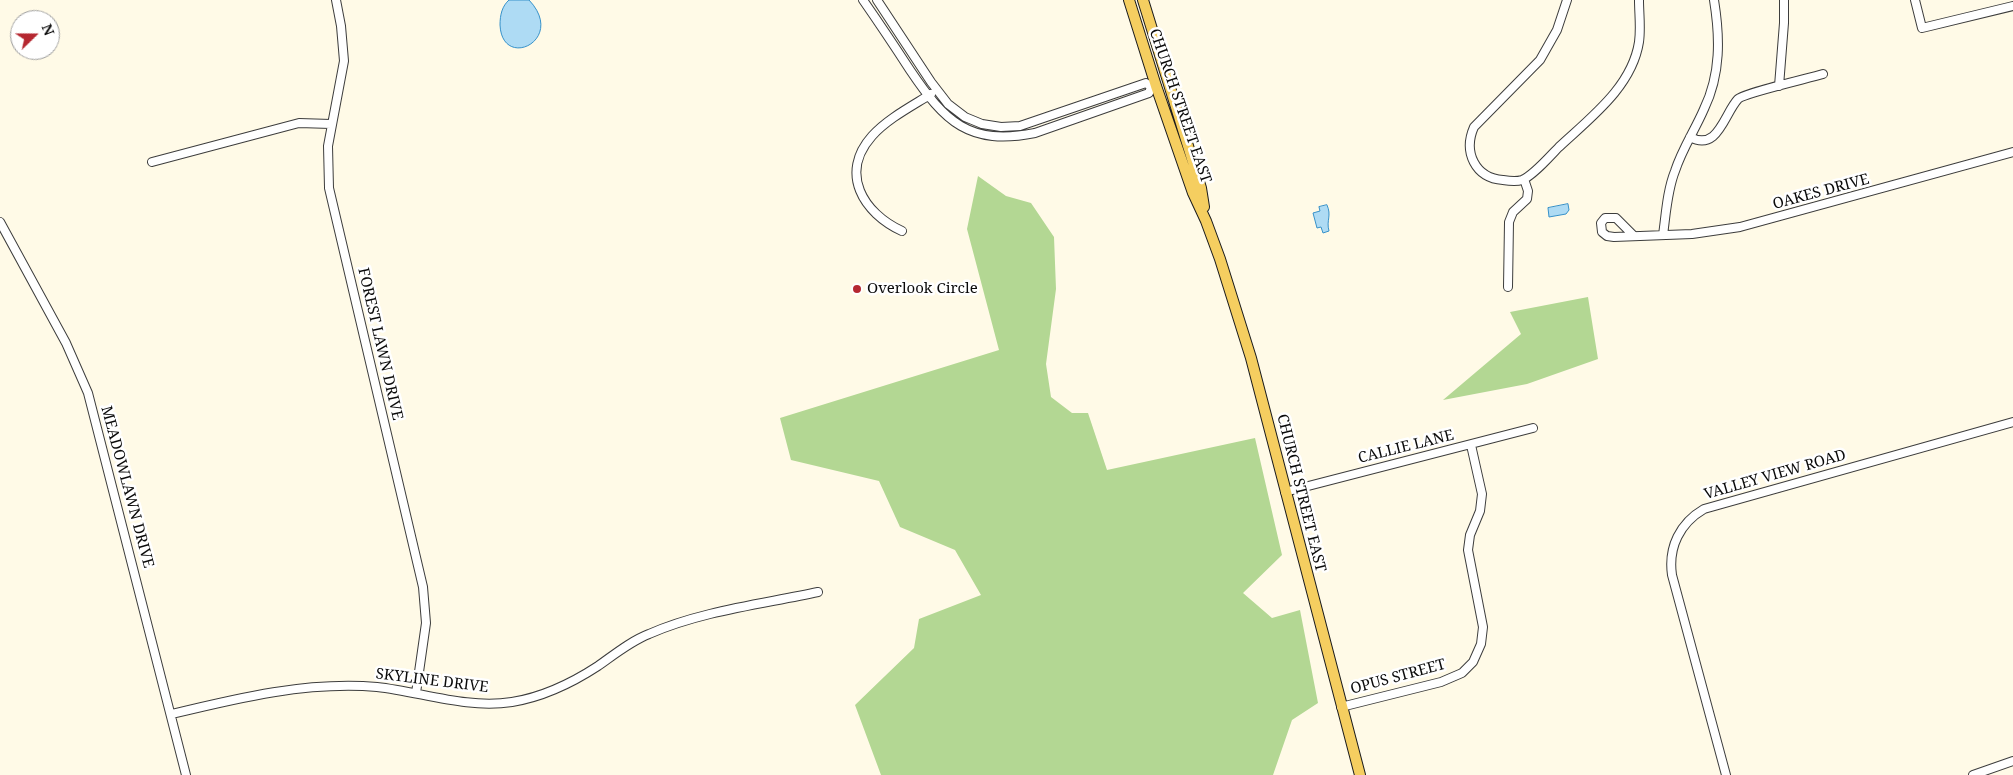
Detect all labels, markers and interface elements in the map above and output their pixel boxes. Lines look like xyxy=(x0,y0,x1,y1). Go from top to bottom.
north arrow xyxy=(10,10,60,60)
text: N xyxy=(38,21,59,38)
street label: CHURCH STREET EAST xyxy=(1145,26,1215,186)
street label: OAKES DRIVE xyxy=(1771,170,1871,214)
street label: FOREST LAWN DRIVE xyxy=(354,266,406,422)
place label: Overlook Circle xyxy=(867,280,978,298)
marker: Overlook Circle xyxy=(851,283,863,295)
street label: MEADOWLAWN DRIVE xyxy=(97,404,157,570)
street label: CHURCH STREET EAST xyxy=(1273,412,1329,574)
street label: CALLIE LANE xyxy=(1356,426,1456,468)
street label: VALLEY VIEW ROAD xyxy=(1702,446,1848,504)
street label: OPUS STREET xyxy=(1348,656,1448,698)
street label: SKYLINE DRIVE xyxy=(375,665,489,697)

